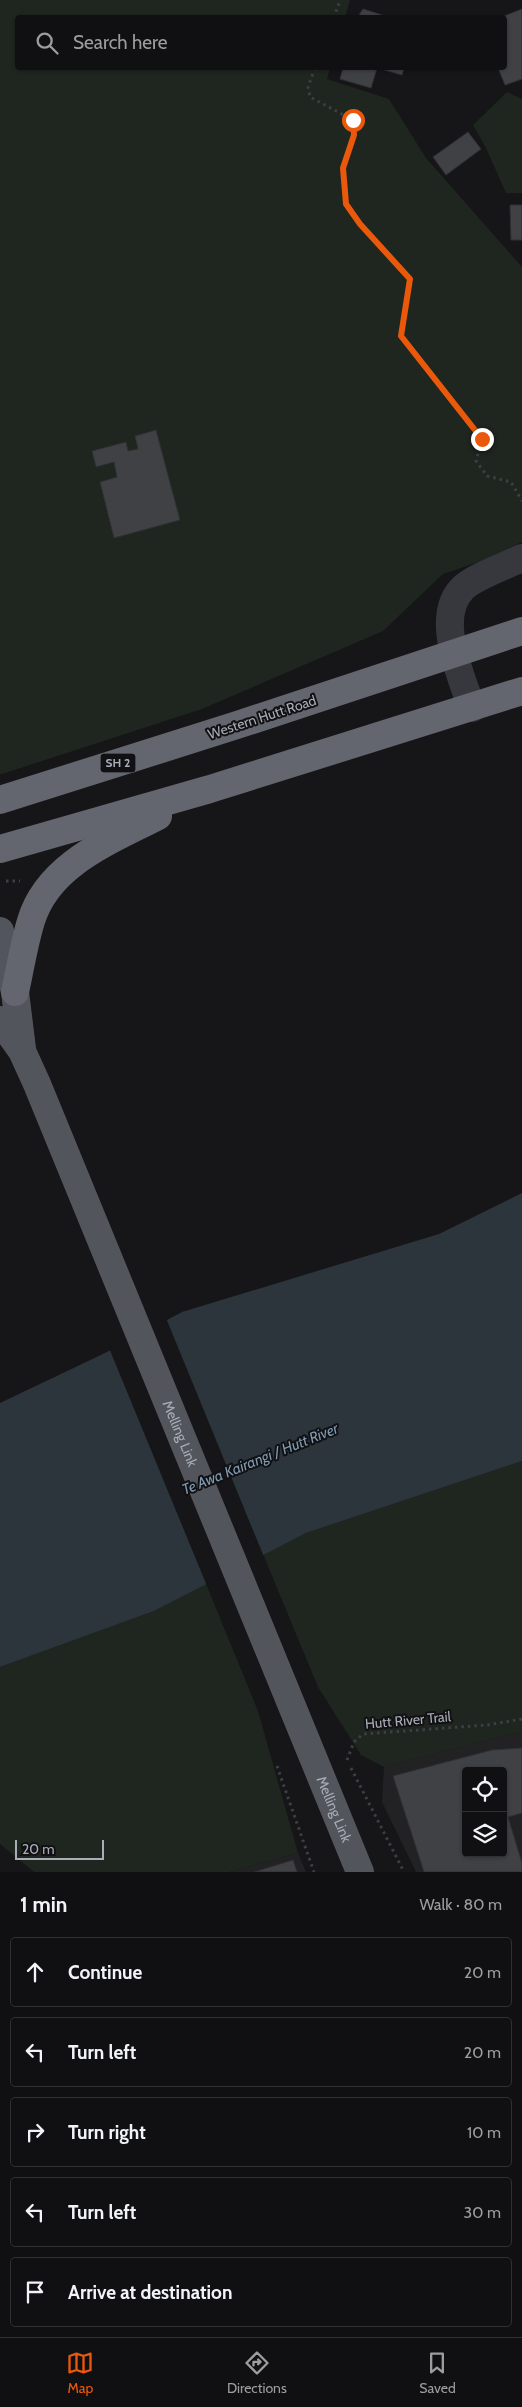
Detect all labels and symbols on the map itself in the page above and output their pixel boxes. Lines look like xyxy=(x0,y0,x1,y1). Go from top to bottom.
route start xyxy=(342,109,365,132)
route end xyxy=(471,428,494,451)
street label: Western Hutt Road xyxy=(206,691,318,743)
road number: SH 2 xyxy=(100,754,136,772)
street label: Melling Link xyxy=(159,1398,202,1470)
water label: Te Awa Kairangi / Hutt River xyxy=(179,1419,342,1499)
street label: Hutt River Trail xyxy=(364,1707,452,1733)
street label: Melling Link xyxy=(313,1773,356,1846)
scale bar xyxy=(15,1837,104,1860)

